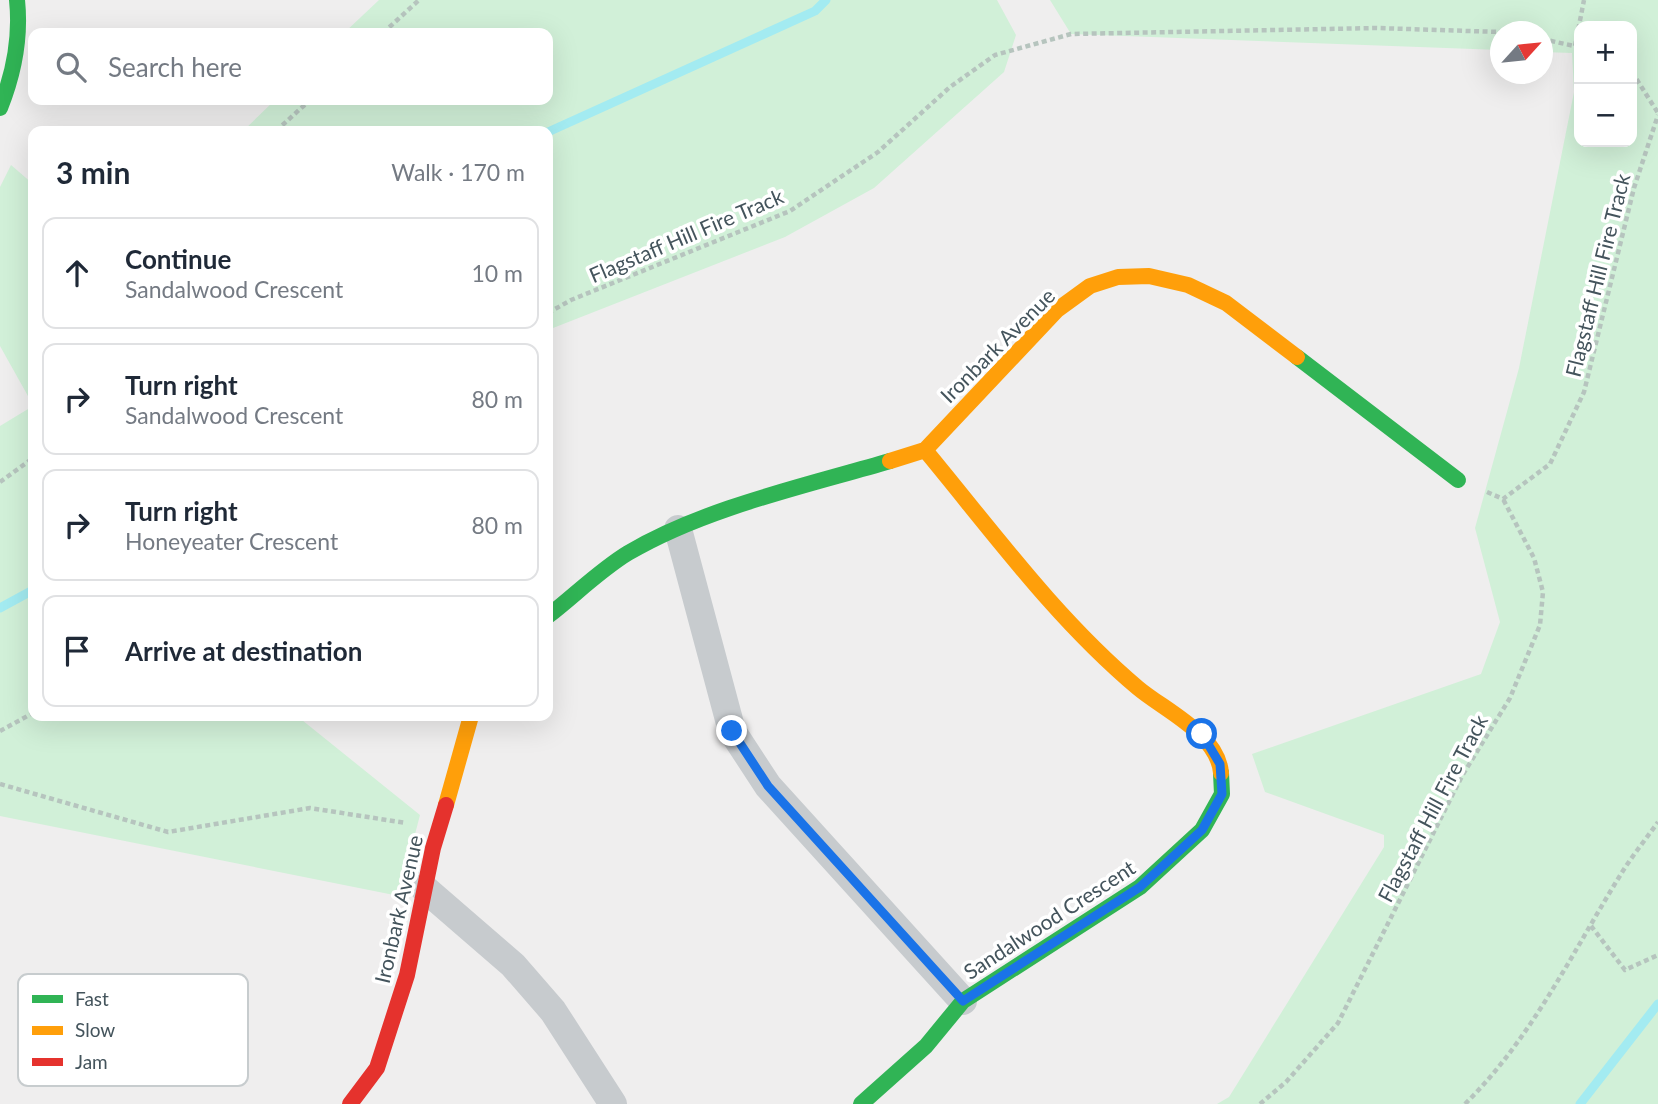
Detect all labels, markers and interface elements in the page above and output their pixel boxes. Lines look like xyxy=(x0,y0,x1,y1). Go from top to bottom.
north arrow xyxy=(1490,21,1553,84)
map controls xyxy=(1574,21,1637,147)
button: + xyxy=(1574,21,1637,84)
search box xyxy=(28,28,553,105)
icon: search xyxy=(52,48,90,86)
text: Search here xyxy=(108,51,242,83)
button: − xyxy=(1574,84,1637,147)
text: 3 min xyxy=(56,154,130,190)
text: Walk · 170 m xyxy=(391,158,525,186)
street label: Flagstaff Hill Fire Track xyxy=(1560,170,1634,379)
street label: Flagstaff Hill Fire Track xyxy=(585,183,787,287)
text: Continue xyxy=(125,243,231,275)
icon: ahead xyxy=(58,254,96,292)
text: 10 m xyxy=(472,259,523,287)
text: Sandalwood Crescent xyxy=(125,275,343,303)
street label: Ironbark Avenue xyxy=(935,283,1059,407)
text: Turn right xyxy=(125,369,238,401)
icon: right xyxy=(58,380,96,418)
text: 80 m xyxy=(472,385,523,413)
text: Sandalwood Crescent xyxy=(125,401,343,429)
text: Turn right xyxy=(125,495,238,527)
icon: right xyxy=(58,506,96,544)
text: 80 m xyxy=(472,511,523,539)
text: Honeyeater Crescent xyxy=(125,527,338,555)
icon: arrive xyxy=(58,632,96,670)
text: Arrive at destination xyxy=(125,635,362,667)
street label: Flagstaff Hill Fire Track xyxy=(1372,710,1492,906)
route end xyxy=(716,715,747,746)
route start xyxy=(1186,718,1217,749)
street label: Ironbark Avenue xyxy=(369,832,427,986)
street label: Sandalwood Crescent xyxy=(959,854,1140,984)
legend xyxy=(18,974,248,1086)
text: Fast xyxy=(75,987,109,1010)
text: Slow xyxy=(75,1018,115,1041)
text: Jam xyxy=(75,1050,108,1073)

